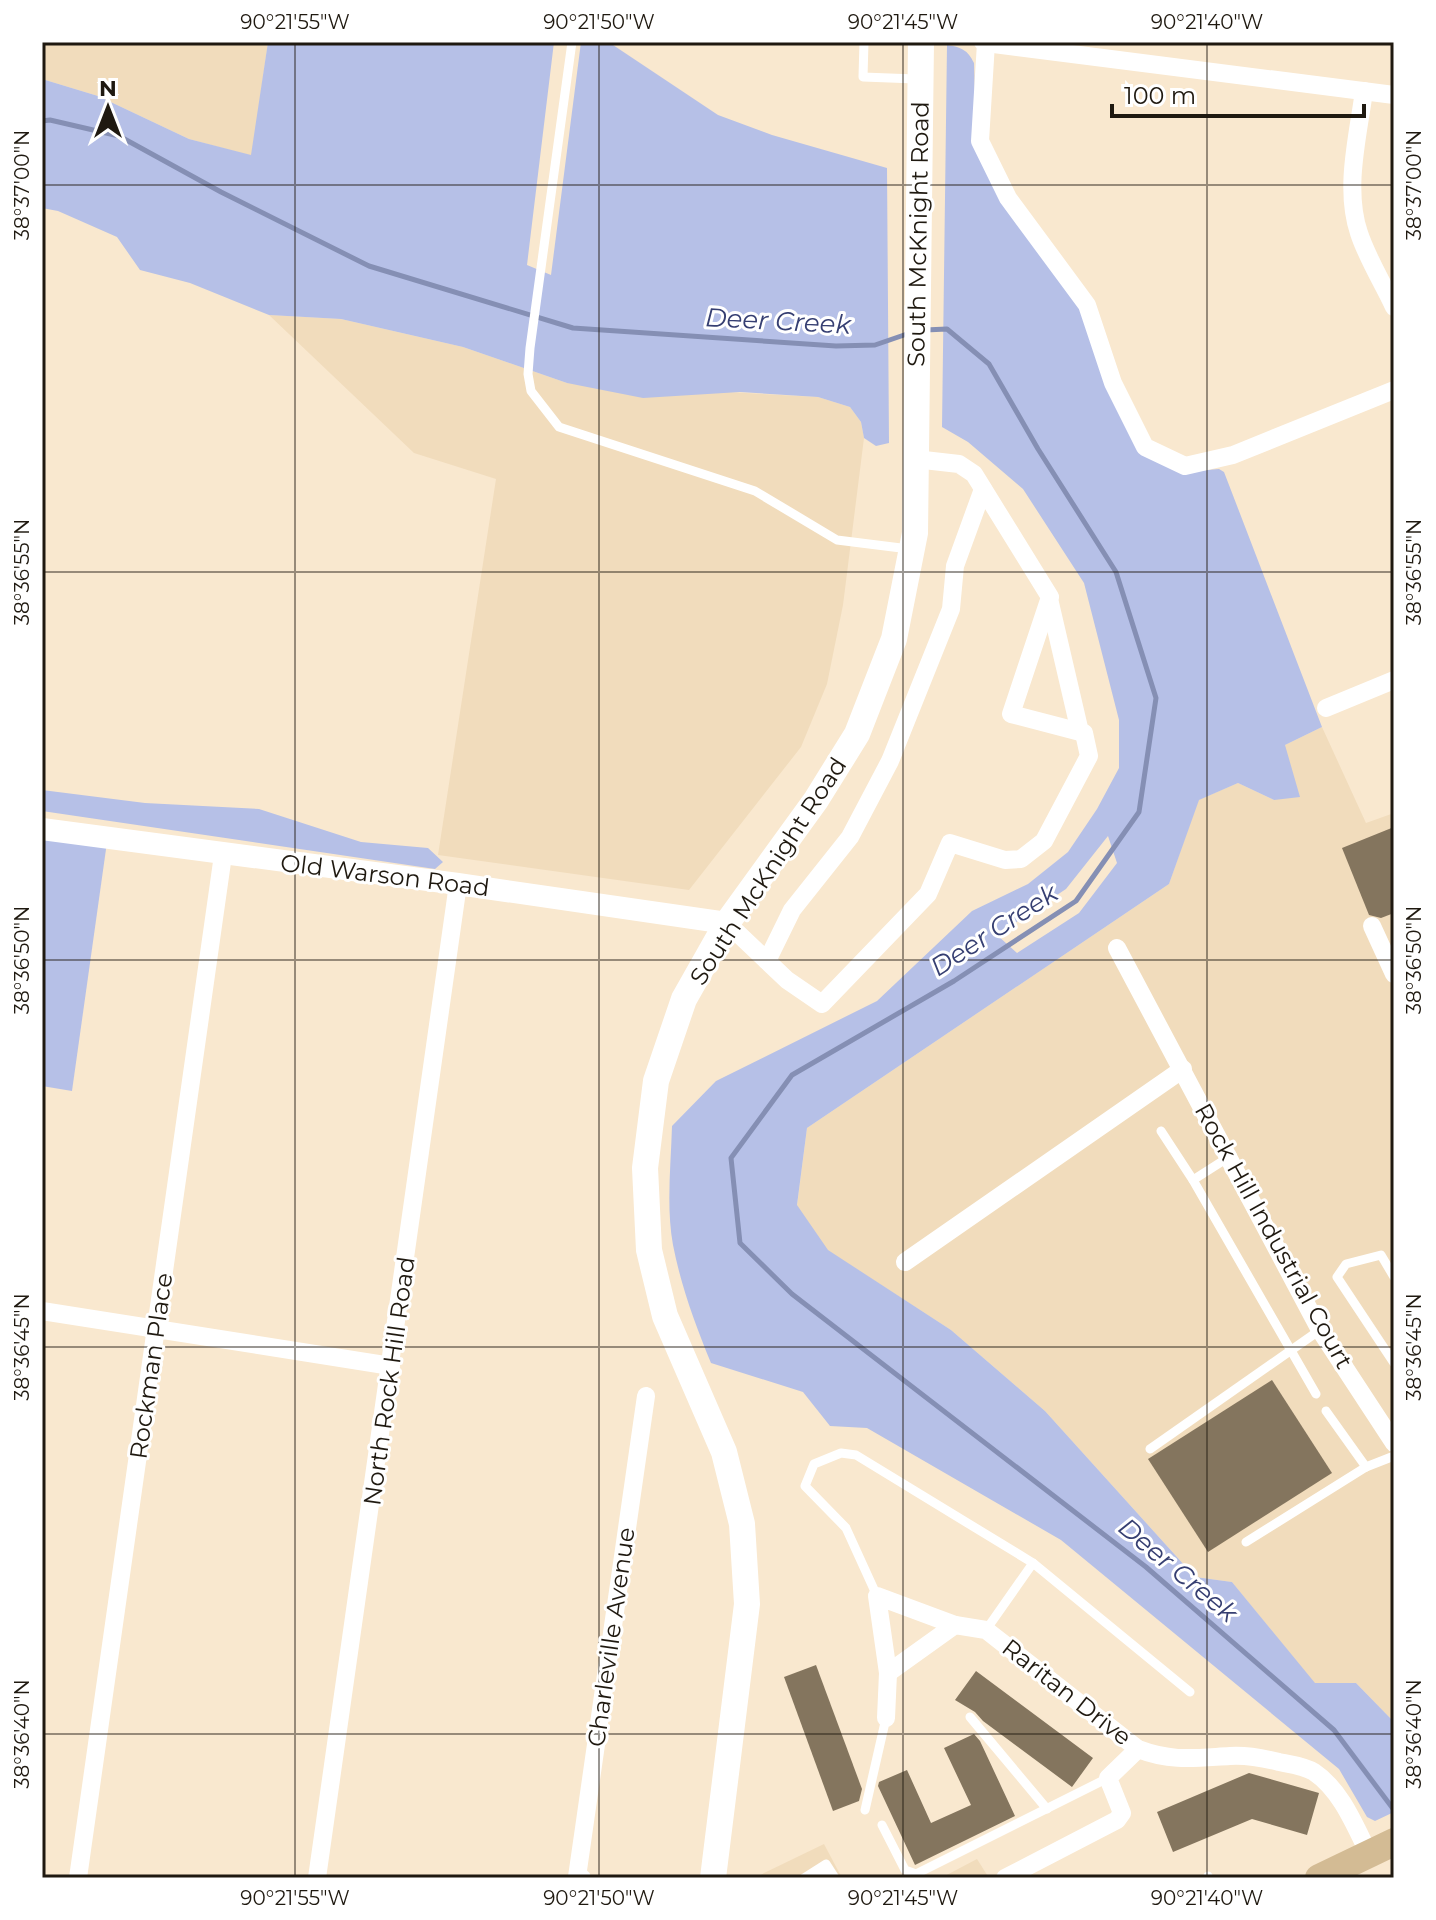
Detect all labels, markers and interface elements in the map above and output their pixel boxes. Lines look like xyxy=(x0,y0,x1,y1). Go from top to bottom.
text: 90°21'55"W xyxy=(240,10,350,34)
text: 90°21'50"W xyxy=(543,10,655,34)
text: 90°21'45"W xyxy=(848,10,958,34)
text: 90°21'40"W xyxy=(1151,10,1263,34)
north arrow xyxy=(68,68,148,148)
scale bar xyxy=(1112,68,1364,118)
text: N xyxy=(99,75,117,102)
text: 100 m xyxy=(1124,81,1196,110)
street label: South McKnight Road xyxy=(901,101,935,367)
text: 38°37'00"N xyxy=(10,130,34,240)
text: 38°37'00"N xyxy=(1402,130,1426,240)
water label: Deer Creek xyxy=(704,301,853,341)
text: 38°36'55"N xyxy=(10,519,34,625)
text: 38°36'55"N xyxy=(1402,519,1426,625)
street label: South McKnight Road xyxy=(684,752,852,990)
street label: Old Warson Road xyxy=(279,848,491,902)
water label: Deer Creek xyxy=(924,876,1065,983)
text: 38°36'50"N xyxy=(10,906,34,1014)
text: 38°36'50"N xyxy=(1402,906,1426,1014)
street label: Rock Hill Industrial Court xyxy=(1189,1098,1359,1374)
street label: North Rock Hill Road xyxy=(357,1255,421,1507)
street label: Rockman Place xyxy=(124,1271,178,1461)
text: 38°36'45"N xyxy=(10,1293,34,1401)
text: 38°36'45"N xyxy=(1402,1293,1426,1401)
water label: Deer Creek xyxy=(1112,1511,1245,1630)
street label: Charleville Avenue xyxy=(581,1525,641,1749)
street label: Raritan Drive xyxy=(997,1633,1137,1751)
text: 38°36'40"N xyxy=(10,1679,34,1789)
text: 38°36'40"N xyxy=(1402,1679,1426,1789)
text: 90°21'55"W xyxy=(240,1886,350,1910)
text: 90°21'50"W xyxy=(543,1886,655,1910)
text: 90°21'45"W xyxy=(848,1886,958,1910)
text: 90°21'40"W xyxy=(1151,1886,1263,1910)

